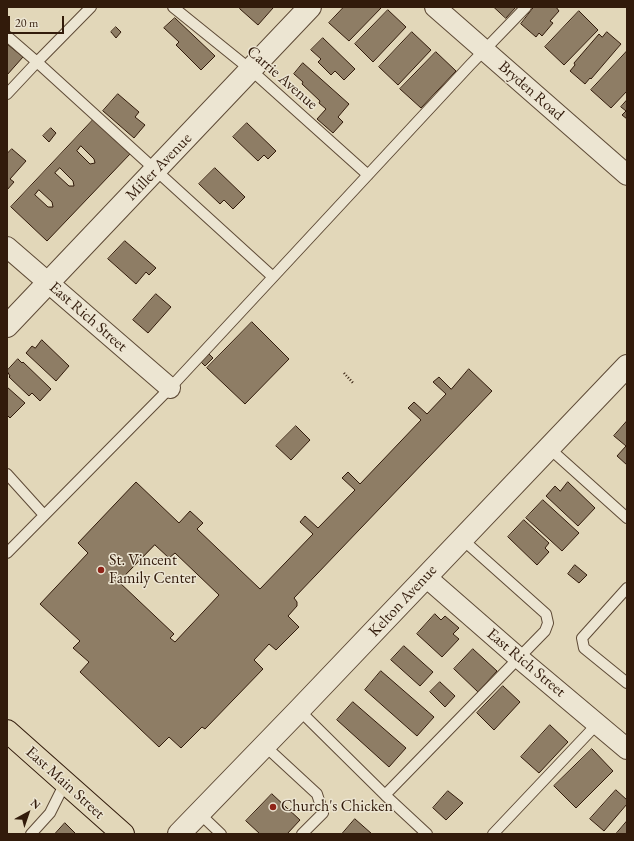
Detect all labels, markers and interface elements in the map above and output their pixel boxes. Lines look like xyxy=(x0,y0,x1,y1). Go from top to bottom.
scale bar xyxy=(10,8,66,34)
text: 20 m xyxy=(15,15,38,31)
street label: Carrie Avenue xyxy=(243,42,321,114)
street label: Bryden Road xyxy=(494,57,568,125)
street label: Miller Avenue xyxy=(122,129,196,205)
street label: East Rich Street xyxy=(45,278,131,356)
place label: St. Vincent Family Center xyxy=(109,551,196,589)
street label: Kelton Avenue xyxy=(365,561,441,641)
marker: St. Vincent Family Center xyxy=(96,565,106,575)
street label: East Rich Street xyxy=(483,625,569,701)
street label: East Main Street xyxy=(22,743,108,823)
north arrow xyxy=(8,793,48,833)
text: N xyxy=(28,796,44,812)
place label: Church's Chicken xyxy=(281,797,393,817)
marker: Church's Chicken xyxy=(268,802,278,812)

